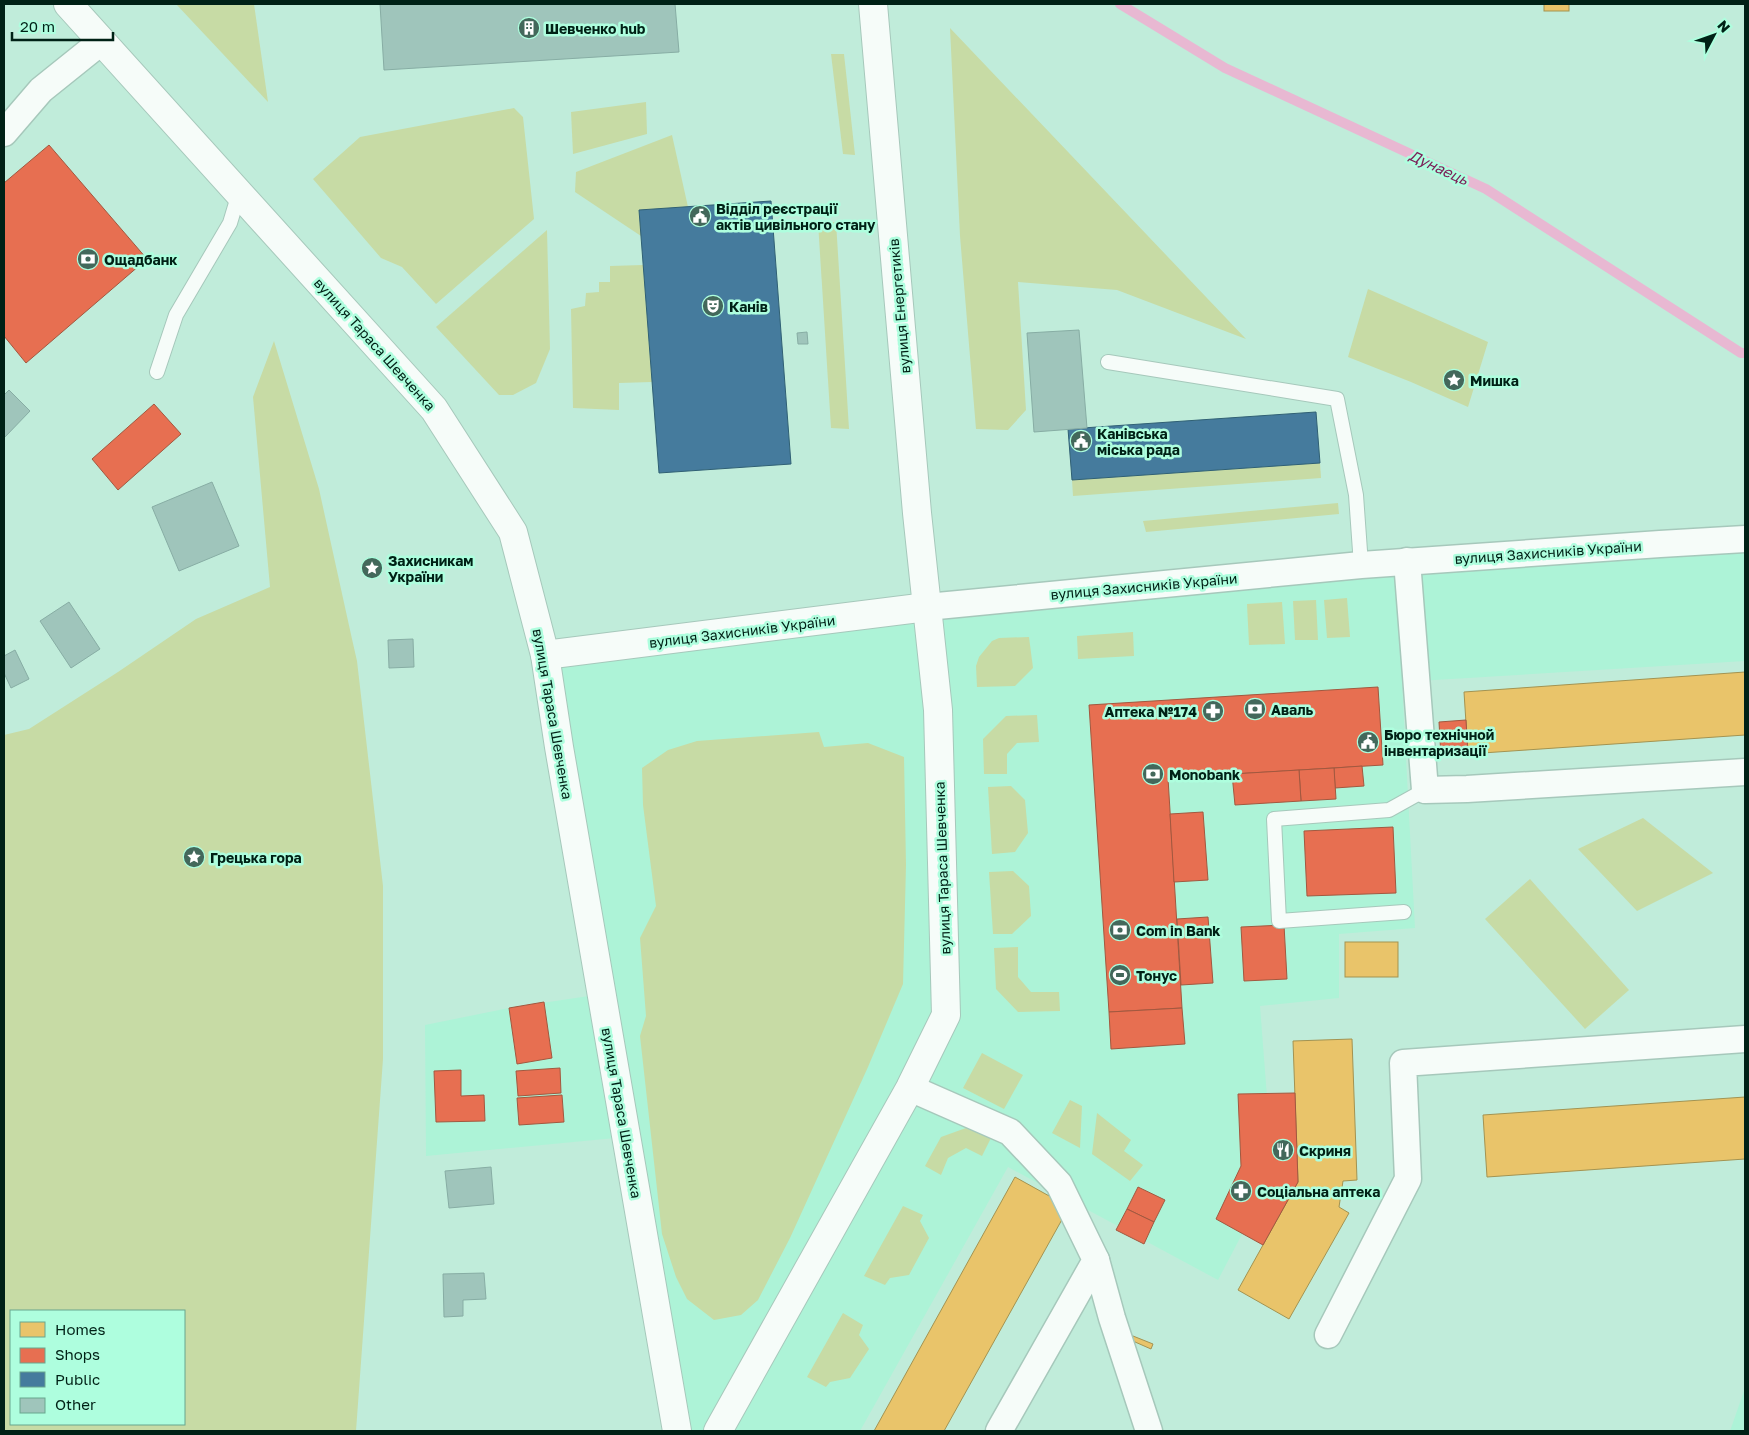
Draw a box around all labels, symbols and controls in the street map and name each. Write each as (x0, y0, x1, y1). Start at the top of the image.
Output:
scale bar (12, 10, 114, 42)
north arrow (1689, 10, 1739, 60)
building icon: Шевченко hub (517, 16, 541, 40)
text: 20 m (20, 17, 55, 35)
text: N (1714, 17, 1734, 36)
place label: Шевченко hub (545, 20, 646, 37)
water label: Дунаець (1406, 145, 1472, 190)
place label: Відділ реєстрації актів цивільного стану (716, 200, 876, 233)
public building icon: Відділ реєстрації актів цивільного стану (688, 204, 712, 228)
street label: вулиця Енергетиків (885, 238, 913, 374)
bank icon: Ощадбанк (76, 247, 100, 271)
place label: Ощадбанк (104, 251, 177, 268)
street label: вулиця Тараса Шевченка (311, 274, 439, 414)
theatre icon: Канів (701, 294, 725, 318)
place label: Канів (729, 298, 768, 315)
place icon: Мишка (1442, 368, 1466, 392)
place label: Мишка (1470, 372, 1519, 389)
place label: Канівська міська рада (1097, 425, 1180, 458)
public building icon: Канівська міська рада (1069, 429, 1093, 453)
street label: вулиця Захисників України (1454, 537, 1642, 567)
place label: Захисникам України (388, 552, 473, 585)
place icon: Захисникам України (360, 556, 384, 580)
street label: вулиця Захисників України (1050, 569, 1238, 603)
street label: вулиця Захисників України (648, 611, 836, 651)
street label: вулиця Тараса Шевченка (530, 627, 576, 801)
bank icon: Аваль (1243, 697, 1267, 721)
pharmacy icon: Аптека №174 (1201, 699, 1225, 723)
place label: Аваль (1271, 701, 1314, 718)
place label: Аптека №174 (1105, 703, 1197, 720)
place label: Бюро технічной інвентаризації (1384, 726, 1494, 759)
public building icon: Бюро технічной інвентаризації (1356, 730, 1380, 754)
bank icon: Monobank (1141, 762, 1165, 786)
place label: Monobank (1169, 766, 1240, 783)
street label: вулиця Тараса Шевченка (930, 781, 954, 955)
place icon: Грецька гора (182, 845, 206, 869)
place label: Грецька гора (210, 849, 302, 866)
bank icon: Com in Bank (1108, 918, 1132, 942)
place label: Com in Bank (1136, 922, 1220, 939)
sports icon: Тонус (1108, 963, 1132, 987)
place label: Тонус (1136, 967, 1177, 984)
street label: вулиця Тараса Шевченка (599, 1026, 645, 1200)
restaurant icon: Скриня (1271, 1138, 1295, 1162)
place label: Скриня (1299, 1142, 1351, 1159)
pharmacy icon: Соціальна аптека (1229, 1179, 1253, 1203)
place label: Соціальна аптека (1257, 1183, 1380, 1200)
legend (10, 1310, 185, 1425)
text: Homes (55, 1320, 105, 1338)
text: Shops (55, 1345, 100, 1363)
text: Public (55, 1370, 100, 1388)
text: Other (55, 1395, 96, 1413)

